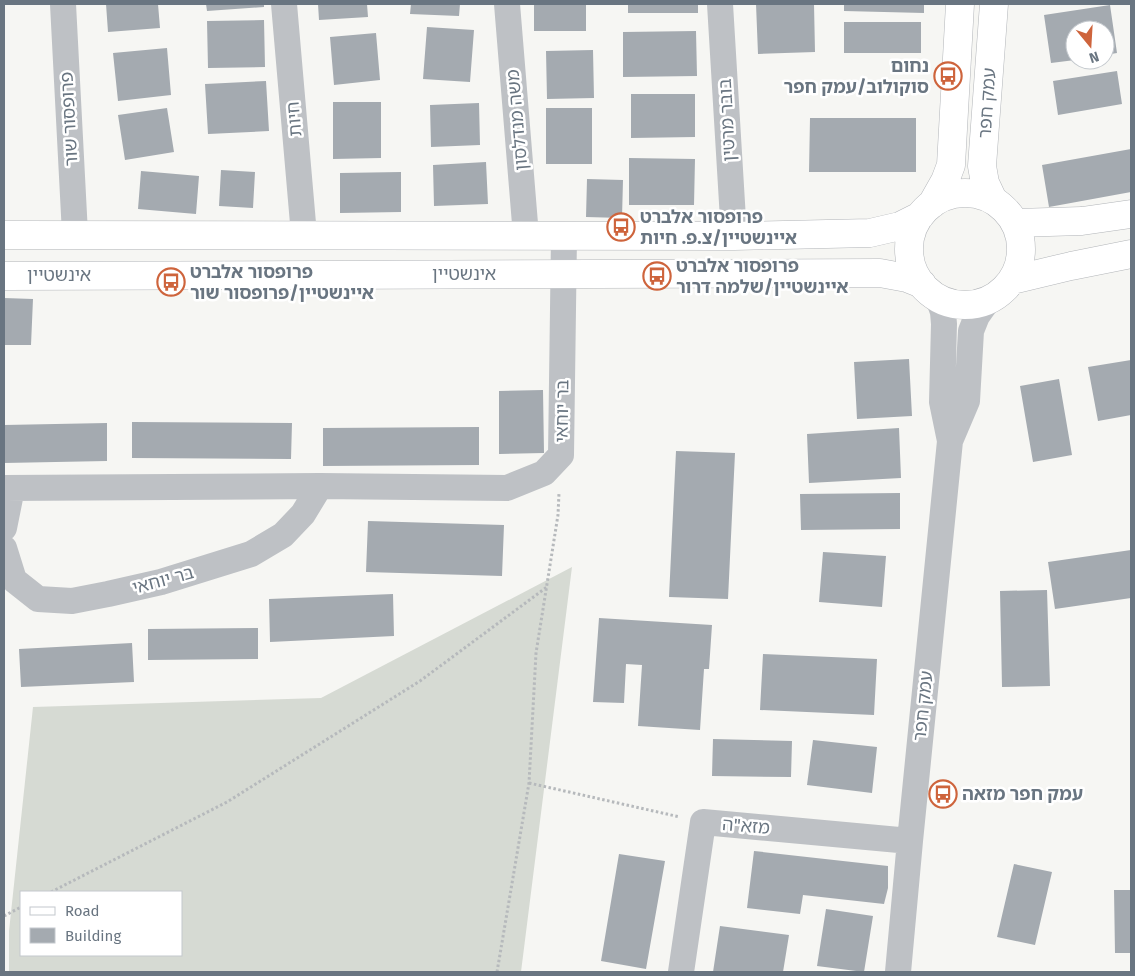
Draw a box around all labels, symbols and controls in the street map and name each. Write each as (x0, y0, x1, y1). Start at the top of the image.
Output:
north arrow (1065, 20, 1115, 70)
text: N (1087, 47, 1101, 66)
place label: נחום סוקולוב/עמק חפר (783, 55, 929, 98)
bus stop icon: נחום סוקולוב/עמק חפר (933, 61, 963, 91)
street label: עמק חפר (974, 67, 1000, 139)
street label: משה מנדלסון (502, 68, 532, 172)
street label: פרופסור שור (56, 71, 82, 167)
street label: בובר מרטין (714, 78, 740, 162)
street label: חיות (282, 101, 306, 137)
place label: פרופסור אלברט איינשטיין/צ.פ. חיות (640, 206, 797, 249)
bus stop icon: פרופסור אלברט איינשטיין/צ.פ. חיות (606, 212, 636, 242)
place label: פרופסור אלברט איינשטיין/שלמה דרור (676, 255, 848, 298)
place label: פרופסור אלברט איינשטיין/פרופסור שור (190, 261, 374, 304)
bus stop icon: פרופסור אלברט איינשטיין/שלמה דרור (642, 261, 672, 291)
street label: אינשטיין (432, 263, 496, 285)
street label: אינשטיין (27, 264, 91, 286)
bus stop icon: פרופסור אלברט איינשטיין/פרופסור שור (156, 267, 186, 297)
street label: בר יוחאי (550, 379, 574, 443)
street label: בר יוחאי (130, 561, 196, 599)
street label: עמק חפר (908, 670, 938, 742)
bus stop icon: עמק חפר מזאה (928, 779, 958, 809)
place label: עמק חפר מזאה (962, 783, 1083, 805)
street label: מזא"ה (721, 813, 771, 839)
legend (20, 891, 182, 956)
text: Road (65, 902, 100, 920)
text: Building (65, 927, 121, 945)

